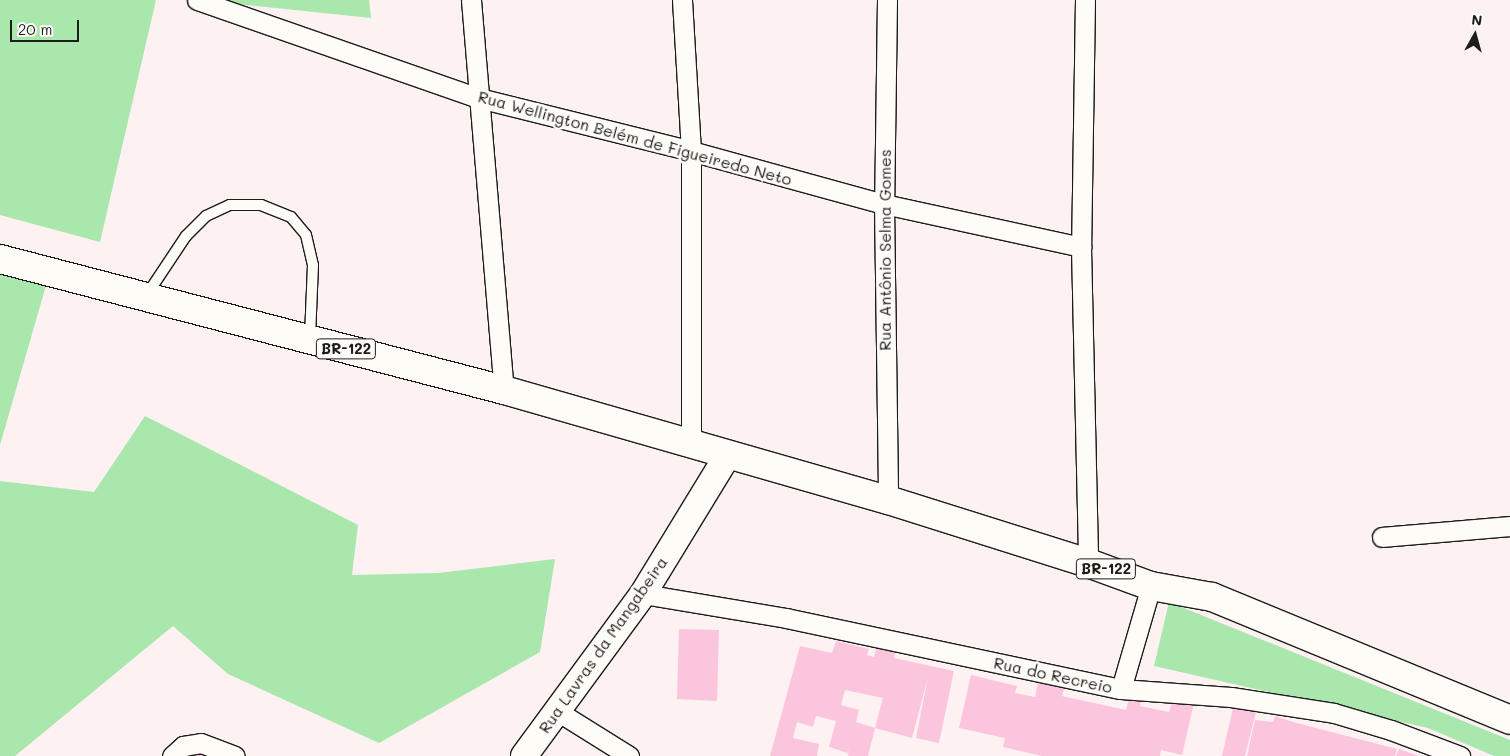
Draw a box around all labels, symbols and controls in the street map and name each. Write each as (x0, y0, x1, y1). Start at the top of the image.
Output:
scale bar (12, 10, 81, 42)
north arrow (1450, 10, 1500, 60)
text: N (1470, 10, 1483, 30)
text: 20 m (18, 19, 52, 39)
street label: Rua Wellington Belém de Figueiredo Neto (476, 87, 794, 189)
street label: Rua Antônio Selma Gomes (875, 149, 895, 351)
road number: BR-122 (315, 336, 377, 362)
street label: Rua Lavras da Mangabeira (535, 553, 671, 737)
road number: BR-122 (1075, 556, 1137, 582)
street label: Rua do Recreio (992, 653, 1114, 697)

